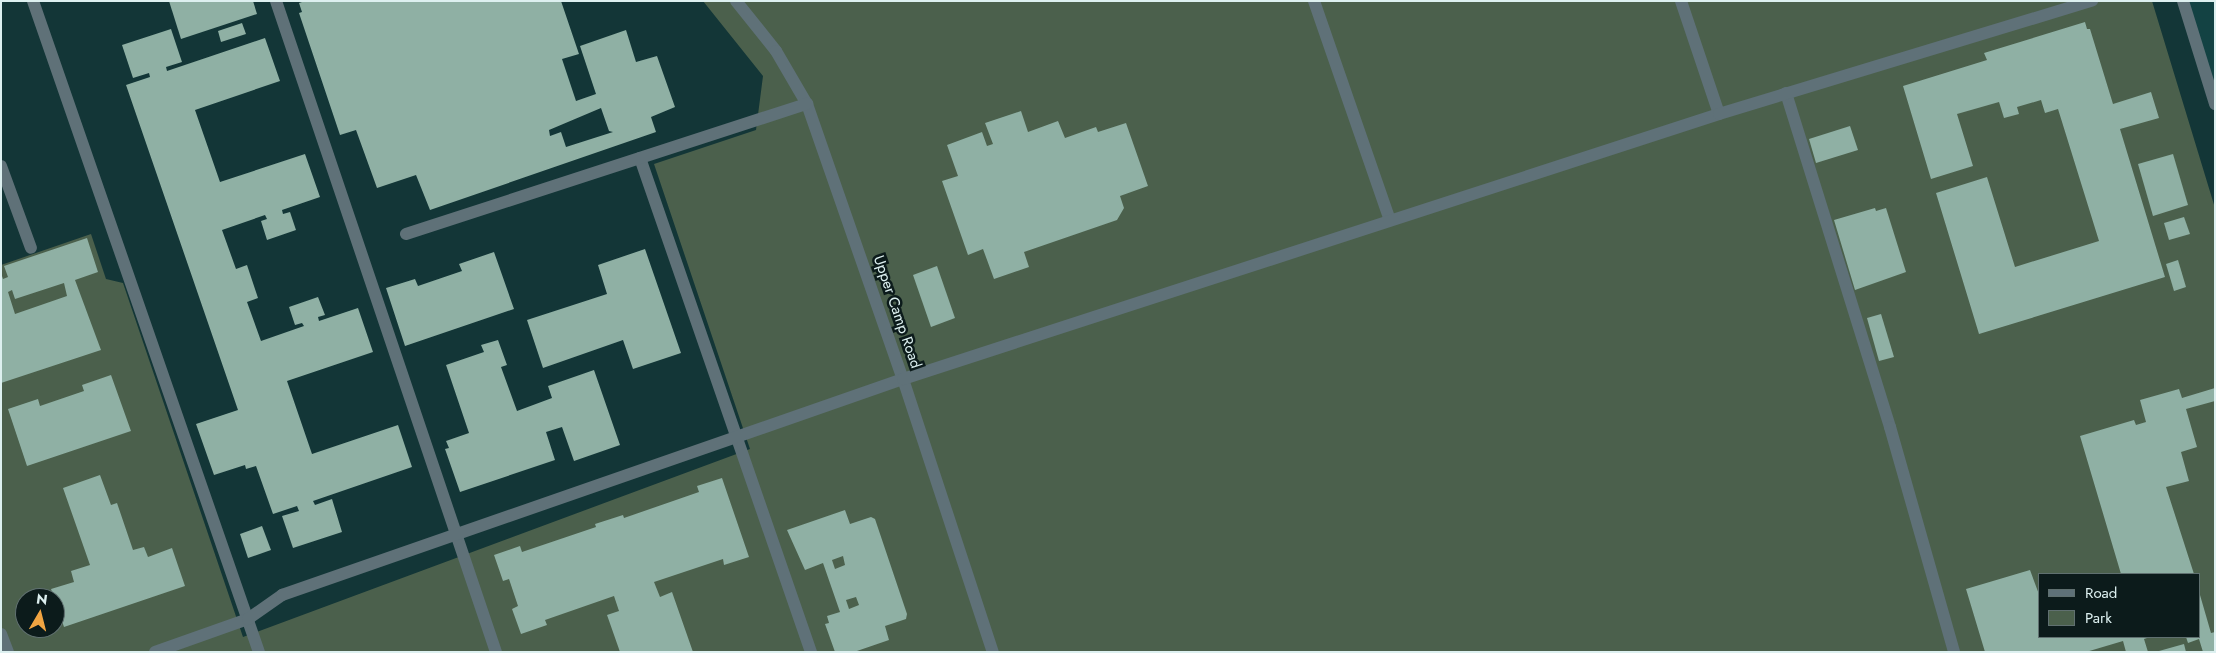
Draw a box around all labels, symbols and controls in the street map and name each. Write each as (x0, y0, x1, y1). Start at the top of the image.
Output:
street label: Upper Camp Road (869, 253, 925, 371)
legend (2038, 573, 2201, 638)
text: Road (2085, 582, 2117, 604)
north arrow (15, 588, 65, 638)
text: N (35, 588, 49, 610)
text: Park (2085, 607, 2112, 629)

